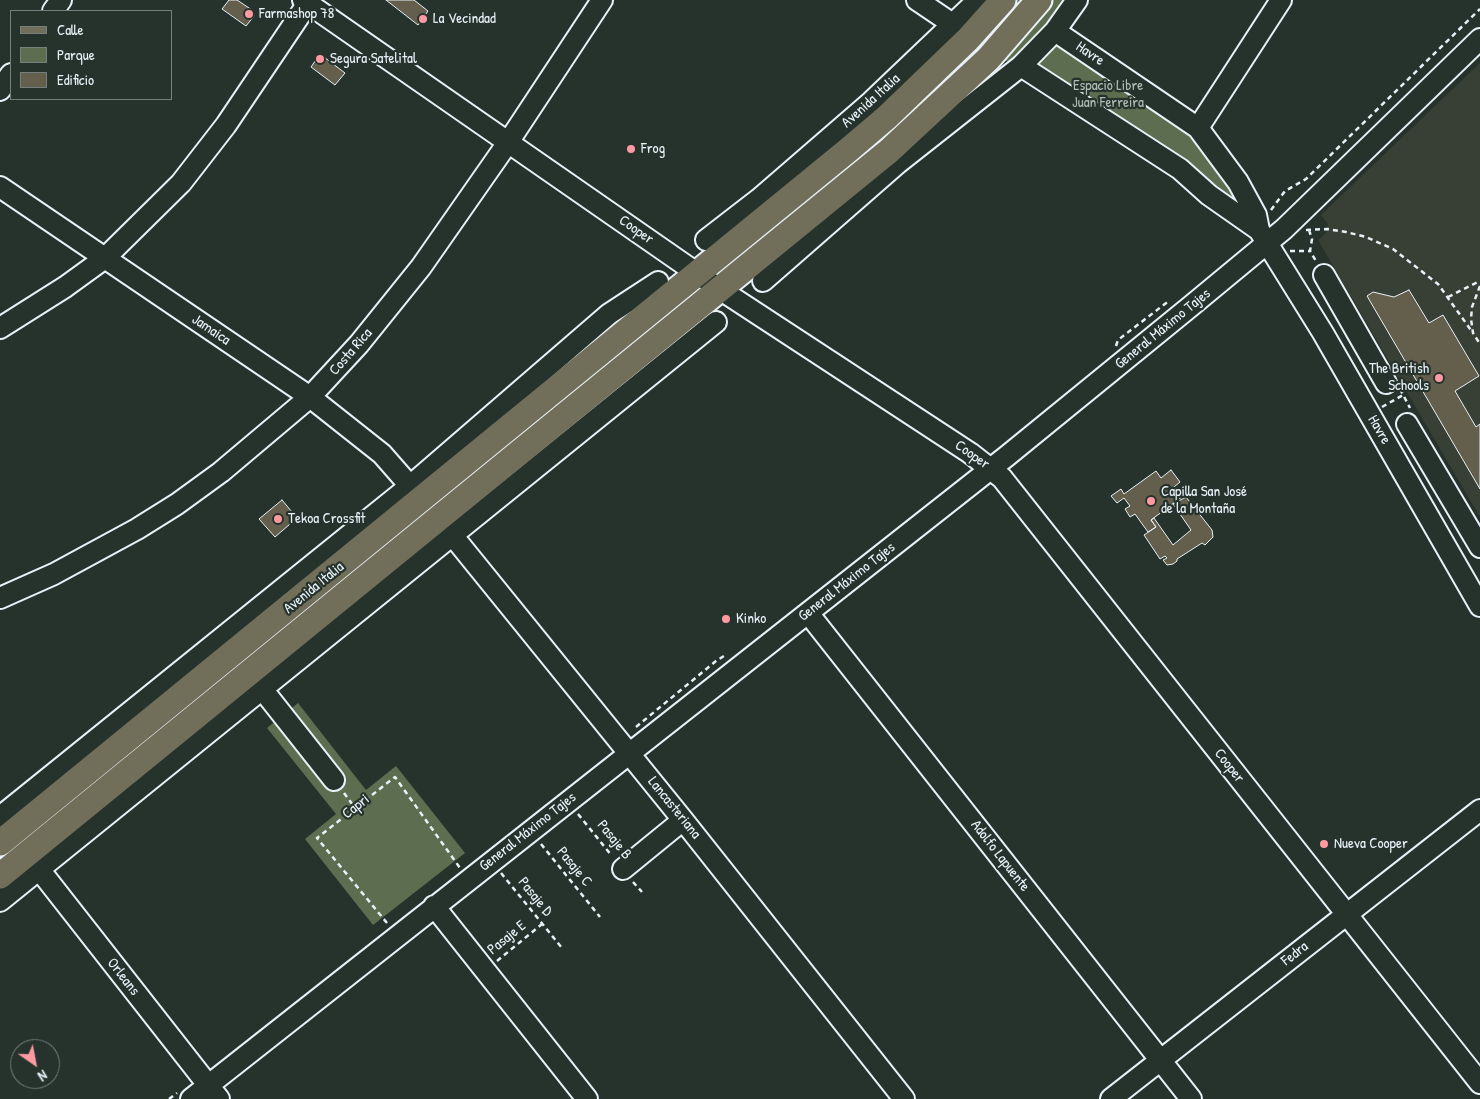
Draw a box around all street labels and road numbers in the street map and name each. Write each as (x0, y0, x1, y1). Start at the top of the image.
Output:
street label: Havre (1072, 38, 1108, 70)
street label: Avenida Italia (838, 70, 904, 132)
street label: Cooper (615, 212, 657, 248)
street label: General Máximo Tajes (1112, 285, 1214, 373)
street label: Jamaica (188, 311, 234, 349)
street label: Costa Rica (326, 325, 376, 379)
street label: Havre (1364, 412, 1394, 448)
street label: Cooper (951, 437, 993, 473)
street label: General Máximo Tajes (795, 539, 899, 625)
street label: Avenida Italia (280, 558, 348, 618)
street label: Cooper (1210, 745, 1248, 787)
street label: Lancasteriana (644, 773, 704, 843)
street label: General Máximo Tajes (476, 789, 580, 875)
street label: Capri (339, 791, 373, 823)
street label: Pasaje B (593, 817, 635, 863)
street label: Adolfo Lapuente (966, 817, 1034, 895)
street label: Pasaje C (553, 843, 595, 891)
street label: Pasaje D (514, 874, 556, 920)
street label: Pasaje E (484, 917, 530, 959)
street label: Fedra (1278, 938, 1312, 970)
street label: Orleans (103, 955, 143, 999)

